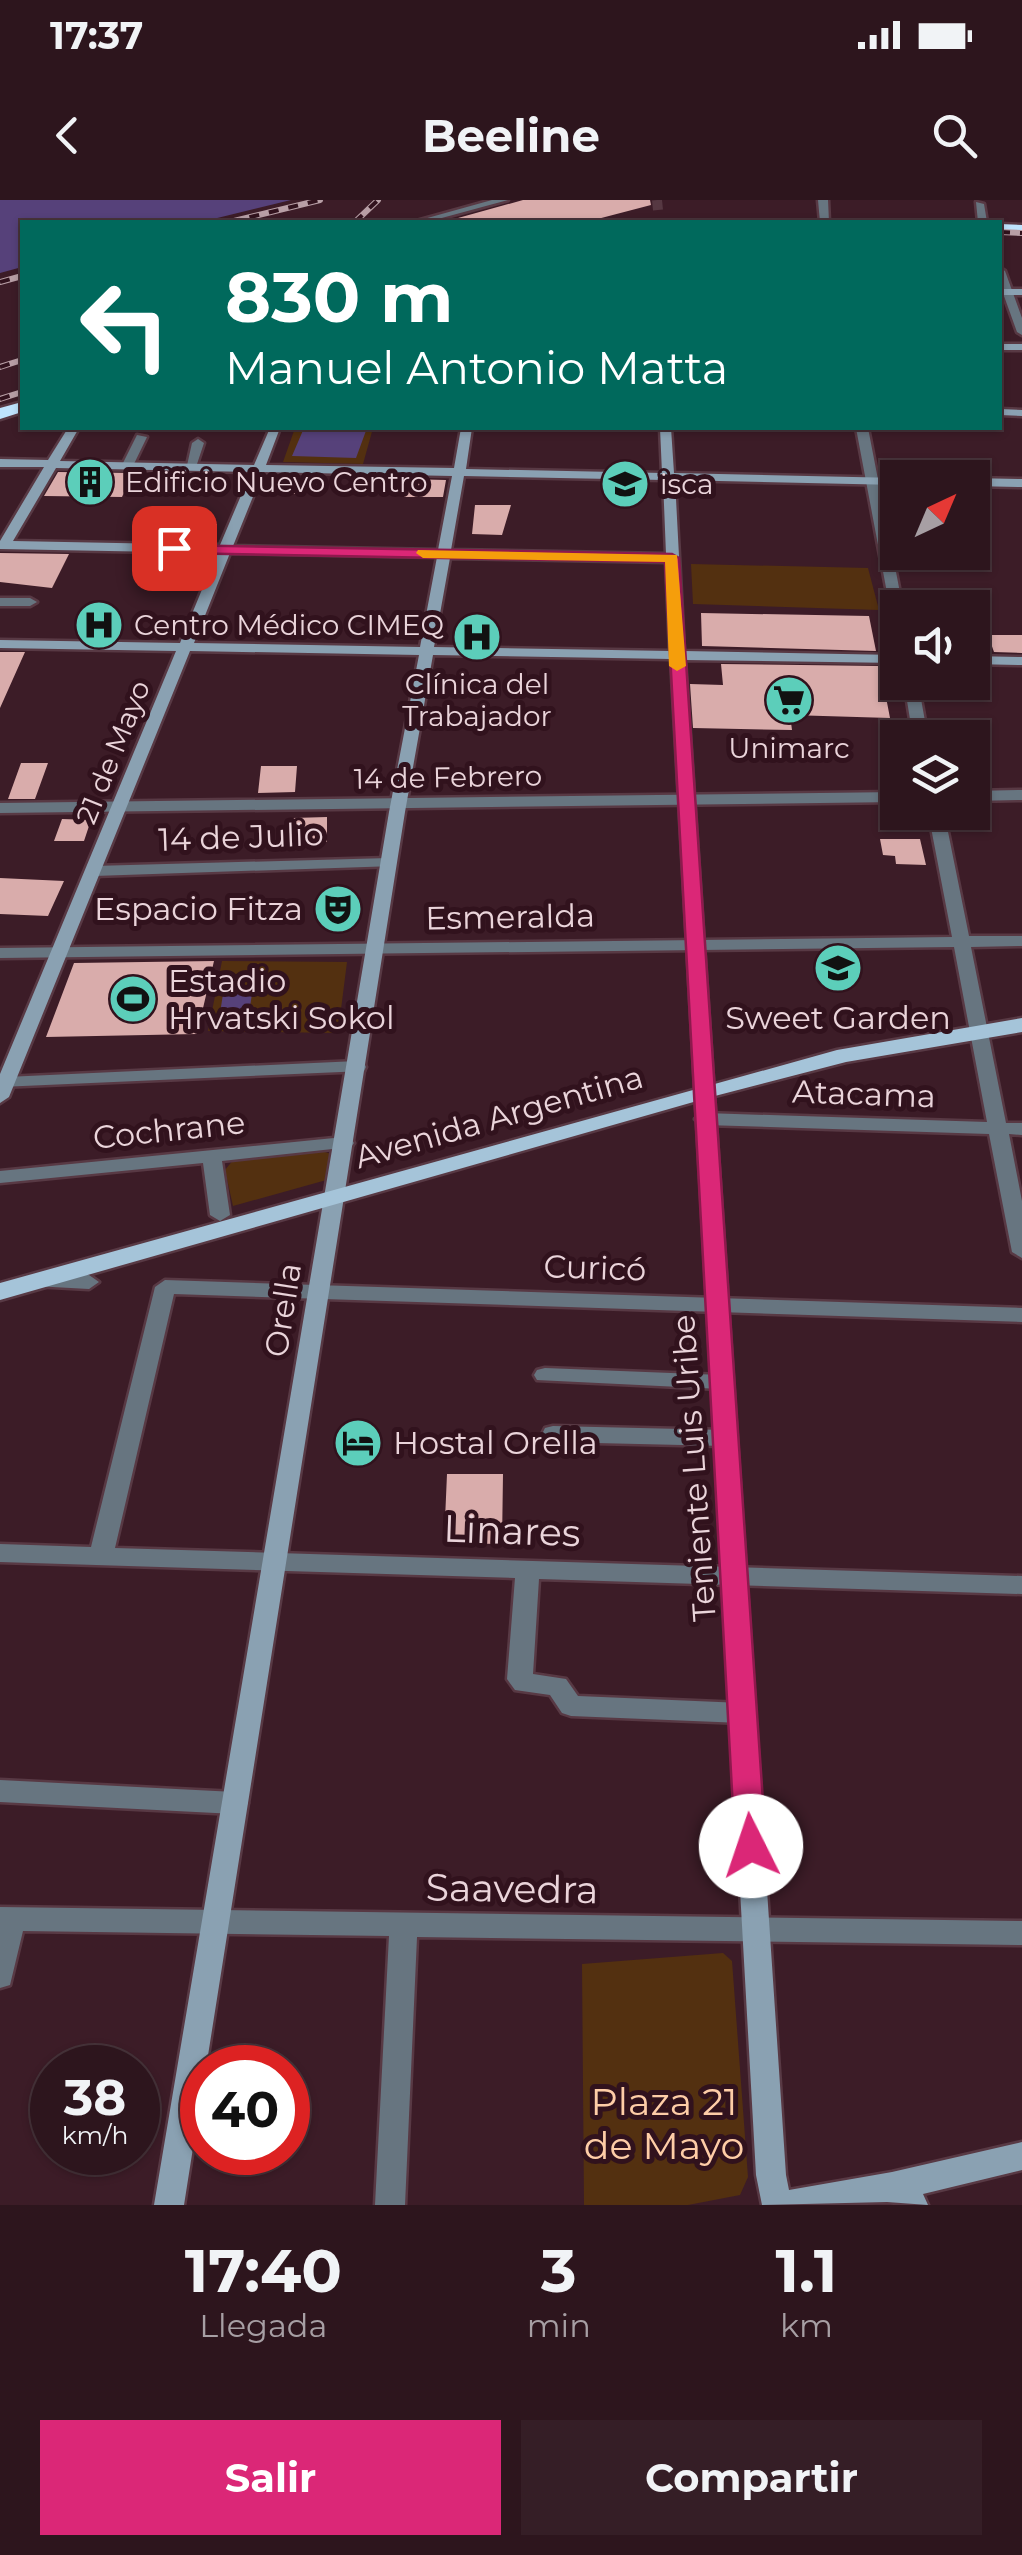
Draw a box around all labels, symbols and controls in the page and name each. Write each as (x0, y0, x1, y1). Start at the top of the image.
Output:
text: 17:37 (50, 12, 143, 59)
icon: back (40, 108, 95, 163)
text: Beeline (422, 108, 600, 163)
icon: search (927, 108, 982, 163)
text: 830 m (225, 254, 453, 340)
icon: left (60, 260, 190, 390)
text: Manuel Antonio Matta (225, 340, 728, 395)
building icon: Edificio Nuevo Centro (64, 456, 116, 508)
school or university icon: isca (599, 458, 651, 510)
north arrow (880, 460, 990, 570)
map controls (880, 460, 990, 830)
place label: Edificio Nuevo Centro (125, 465, 428, 499)
place label: isca (660, 467, 713, 501)
pin (132, 506, 217, 591)
icon: arrive (147, 521, 202, 576)
button: sound (880, 590, 990, 700)
hospital icon: Centro Médico CIMEQ (73, 599, 125, 651)
place label: Centro Médico CIMEQ (134, 608, 444, 642)
hospital icon: Clínica del Trabajador (451, 611, 503, 663)
place label: Clínica del Trabajador (402, 667, 552, 733)
supermarket icon: Unimarc (763, 674, 815, 726)
street label: 21 de Mayo (69, 675, 157, 829)
button: layers (880, 720, 990, 830)
place label: Unimarc (728, 731, 850, 765)
street label: 14 de Febrero (353, 758, 543, 796)
street label: 14 de Julio (158, 814, 324, 859)
theatre icon: Espacio Fitza (312, 883, 364, 935)
place label: Espacio Fitza (94, 889, 303, 928)
street label: Esmeralda (425, 896, 595, 937)
school or university icon: Sweet Garden (812, 942, 864, 994)
place label: Estadio Hrvatski Sokol (168, 961, 395, 1037)
sports icon: Estadio Hrvatski Sokol (107, 973, 159, 1025)
place label: Sweet Garden (725, 998, 951, 1037)
street label: Avenida Argentina (350, 1057, 647, 1176)
street label: Atacama (792, 1072, 937, 1115)
street label: Cochrane (91, 1102, 247, 1157)
street label: Curicó (543, 1246, 647, 1289)
street label: Orella (256, 1260, 309, 1360)
street label: Teniente Luis Uribe (663, 1313, 724, 1623)
hotel icon: Hostal Orella (332, 1417, 384, 1469)
place label: Hostal Orella (393, 1423, 598, 1462)
street label: Linares (443, 1505, 581, 1556)
position arrow (699, 1794, 803, 1898)
street label: Saavedra (425, 1863, 599, 1914)
speed limit sign: 40 (180, 2045, 310, 2175)
text: 38 (64, 2067, 126, 2128)
park label: Plaza 21 de Mayo (584, 2078, 744, 2169)
text: km/h (62, 2120, 128, 2150)
text: 17:40 (185, 2234, 342, 2307)
text: 3 (541, 2234, 577, 2307)
text: 1.1 (776, 2234, 837, 2307)
text: Llegada (199, 2306, 327, 2345)
text: min (527, 2306, 591, 2345)
text: km (780, 2306, 833, 2345)
button: Salir (40, 2420, 501, 2535)
button: Compartir (521, 2420, 982, 2535)

